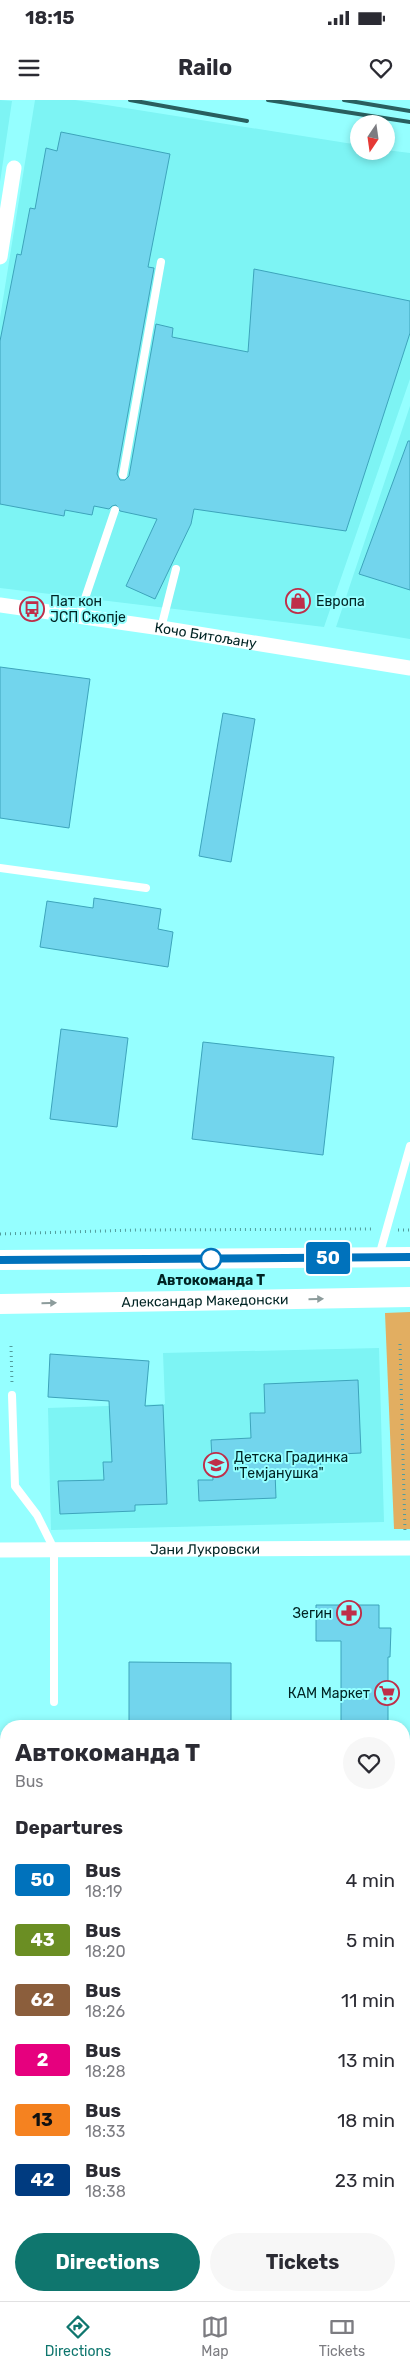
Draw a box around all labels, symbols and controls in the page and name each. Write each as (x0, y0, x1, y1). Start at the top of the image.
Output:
text: 18:15 (25, 6, 75, 29)
icon: menu (15, 54, 43, 82)
text: Railo (178, 54, 232, 81)
icon: heart (367, 54, 395, 82)
north arrow (350, 115, 395, 160)
map controls (350, 115, 395, 160)
shop icon: Европа (285, 588, 311, 614)
place label: Пат кон ЈСП Скопје (50, 593, 126, 626)
place label: Европа (316, 593, 365, 610)
bus stop icon: Пат кон ЈСП Скопје (19, 596, 45, 622)
street label: Кочо Битољану (154, 619, 258, 652)
line badge: 50 (306, 1242, 350, 1274)
text: 50 (316, 1247, 340, 1269)
marker: Автокоманда Т (200, 1248, 222, 1270)
place label: Автокоманда Т (157, 1272, 265, 1289)
street label: Александар Македонски (121, 1291, 289, 1310)
one-way arrow (308, 1295, 324, 1303)
one-way arrow (41, 1299, 57, 1307)
place label: Детска Градинка "Темјанушка" (234, 1449, 348, 1482)
school or university icon: Детска Градинка "Темјанушка" (203, 1452, 229, 1478)
street label: Јани Лукровски (150, 1540, 260, 1558)
pharmacy icon: Зегин (336, 1600, 362, 1626)
place label: Зегин (292, 1605, 332, 1622)
supermarket icon: КАМ Маркет (374, 1680, 400, 1706)
place label: КАМ Маркет (288, 1685, 370, 1702)
button: heart (343, 1737, 395, 1789)
text: Автокоманда Т (15, 1739, 200, 1767)
text: Bus (15, 1772, 43, 1791)
text: Departures (15, 1816, 123, 1839)
text: Bus (85, 1859, 121, 1882)
text: 50 (31, 1869, 54, 1891)
text: 4 min (346, 1869, 395, 1892)
text: 18:19 (85, 1882, 122, 1901)
text: Bus (85, 1919, 121, 1942)
text: 43 (30, 1929, 55, 1951)
text: 5 min (346, 1929, 395, 1952)
text: 18:20 (85, 1942, 126, 1961)
text: Bus (85, 1979, 121, 2002)
text: 62 (31, 1989, 54, 2011)
text: 11 min (341, 1989, 395, 2012)
text: 18:26 (85, 2002, 125, 2021)
text: Bus (85, 2039, 121, 2062)
text: 2 (37, 2049, 48, 2071)
text: 13 min (338, 2049, 395, 2072)
text: 18:28 (85, 2062, 126, 2081)
text: Bus (85, 2099, 121, 2122)
text: 13 (32, 2109, 53, 2131)
text: 18 min (337, 2109, 395, 2132)
text: 18:33 (85, 2122, 125, 2141)
text: Bus (85, 2159, 121, 2182)
text: 42 (31, 2169, 55, 2191)
text: 23 min (335, 2169, 395, 2192)
text: 18:38 (85, 2182, 126, 2201)
button: Directions (15, 2233, 200, 2291)
button: Tickets (210, 2233, 395, 2291)
tab: Directions (45, 2313, 111, 2360)
tab: Map (201, 2313, 229, 2360)
tab: Tickets (319, 2313, 365, 2360)

